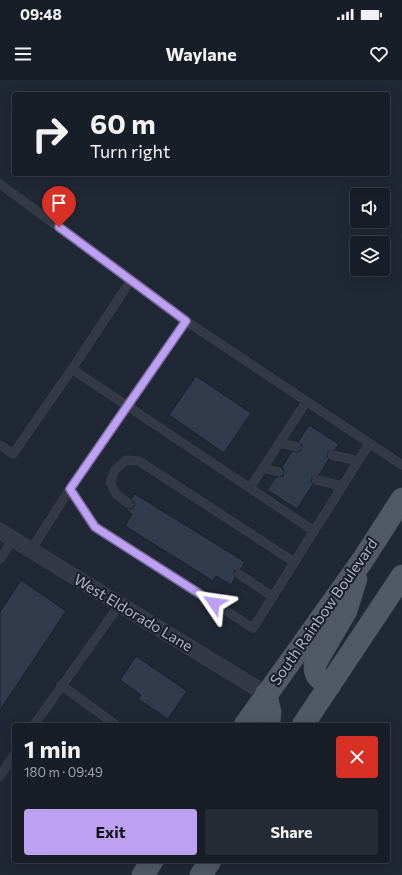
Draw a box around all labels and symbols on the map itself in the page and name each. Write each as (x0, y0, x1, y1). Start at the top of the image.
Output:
pin (42, 186, 76, 227)
street label: South Rainbow Boulevard (266, 535, 381, 688)
street label: West Eldorado Lane (71, 570, 196, 655)
position arrow (193, 582, 235, 624)

